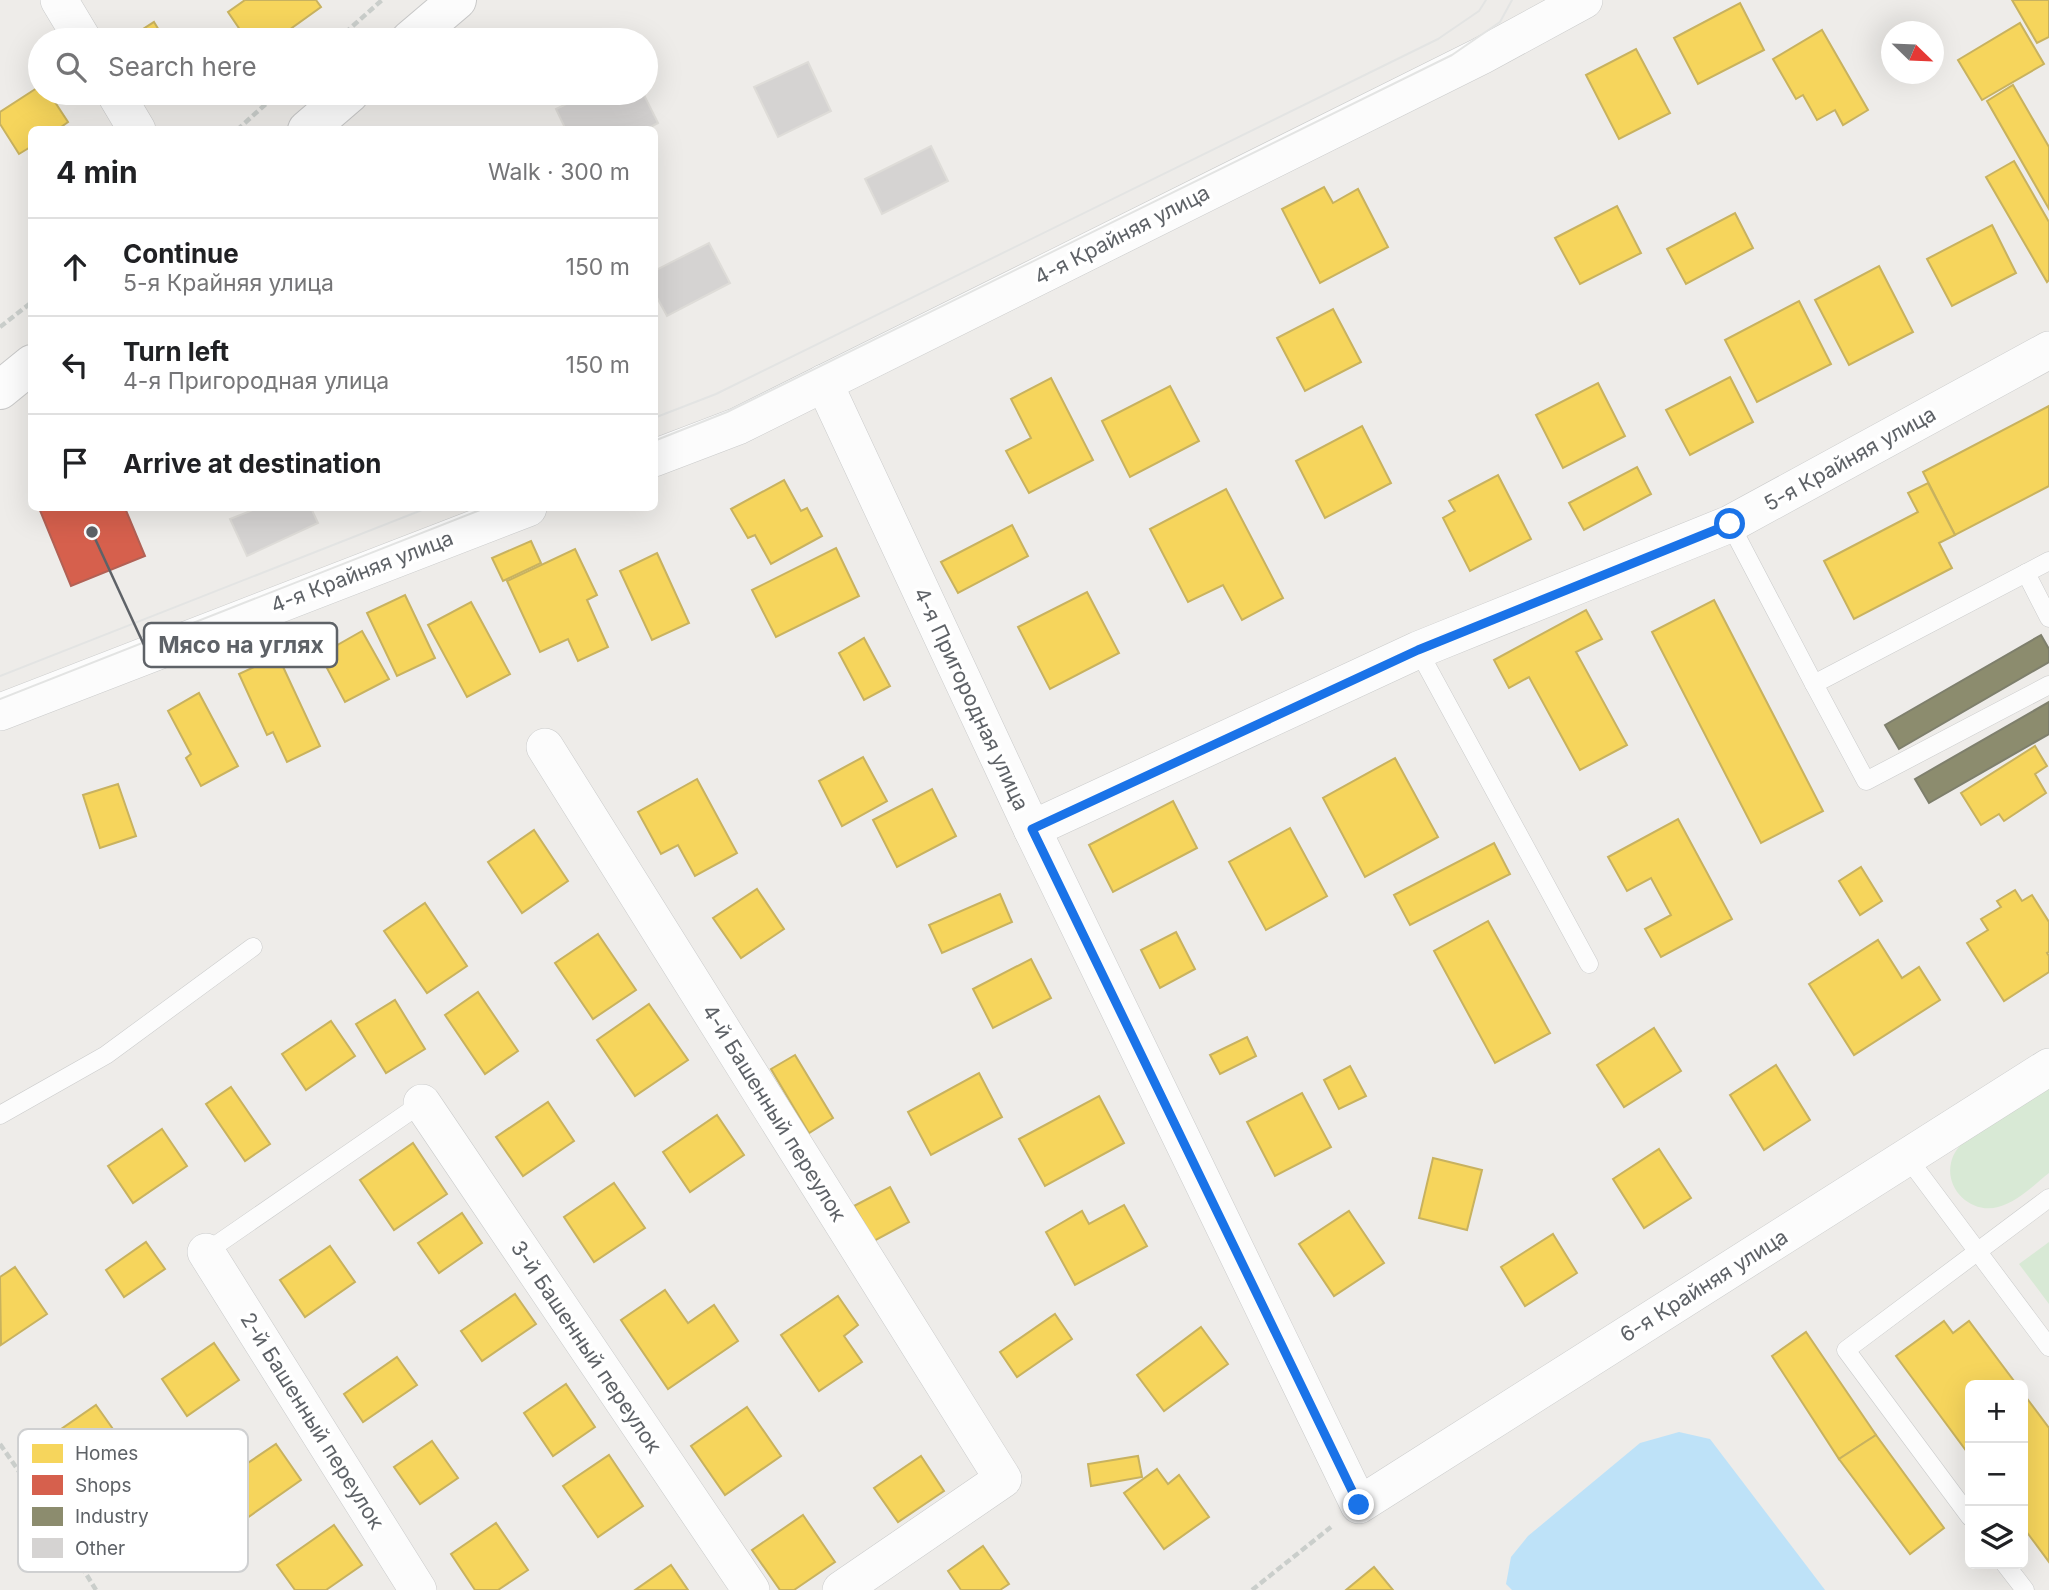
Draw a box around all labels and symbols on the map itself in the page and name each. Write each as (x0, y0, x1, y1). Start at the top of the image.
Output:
north arrow (1881, 21, 1944, 84)
street label: 4-я Крайняя улица (1030, 180, 1214, 290)
street label: 5-я Крайняя улица (1759, 401, 1940, 516)
route start (1714, 508, 1745, 539)
street label: 4-я Крайняя улица (267, 525, 457, 618)
street label: 4-я Пригородная улица (909, 583, 1034, 814)
callout: Мясо на углях (144, 623, 337, 667)
text: Мясо на углях (158, 631, 324, 659)
street label: 4-й Башенный переулок (697, 1000, 852, 1226)
street label: 6-я Крайняя улица (1615, 1224, 1792, 1347)
street label: 3-й Башенный переулок (506, 1236, 667, 1458)
street label: 2-й Башенный переулок (235, 1308, 390, 1534)
legend (18, 1429, 248, 1572)
text: Homes (75, 1442, 138, 1465)
text: Shops (75, 1474, 131, 1497)
route end (1343, 1489, 1374, 1520)
text: Industry (75, 1505, 149, 1528)
text: Other (75, 1537, 125, 1560)

